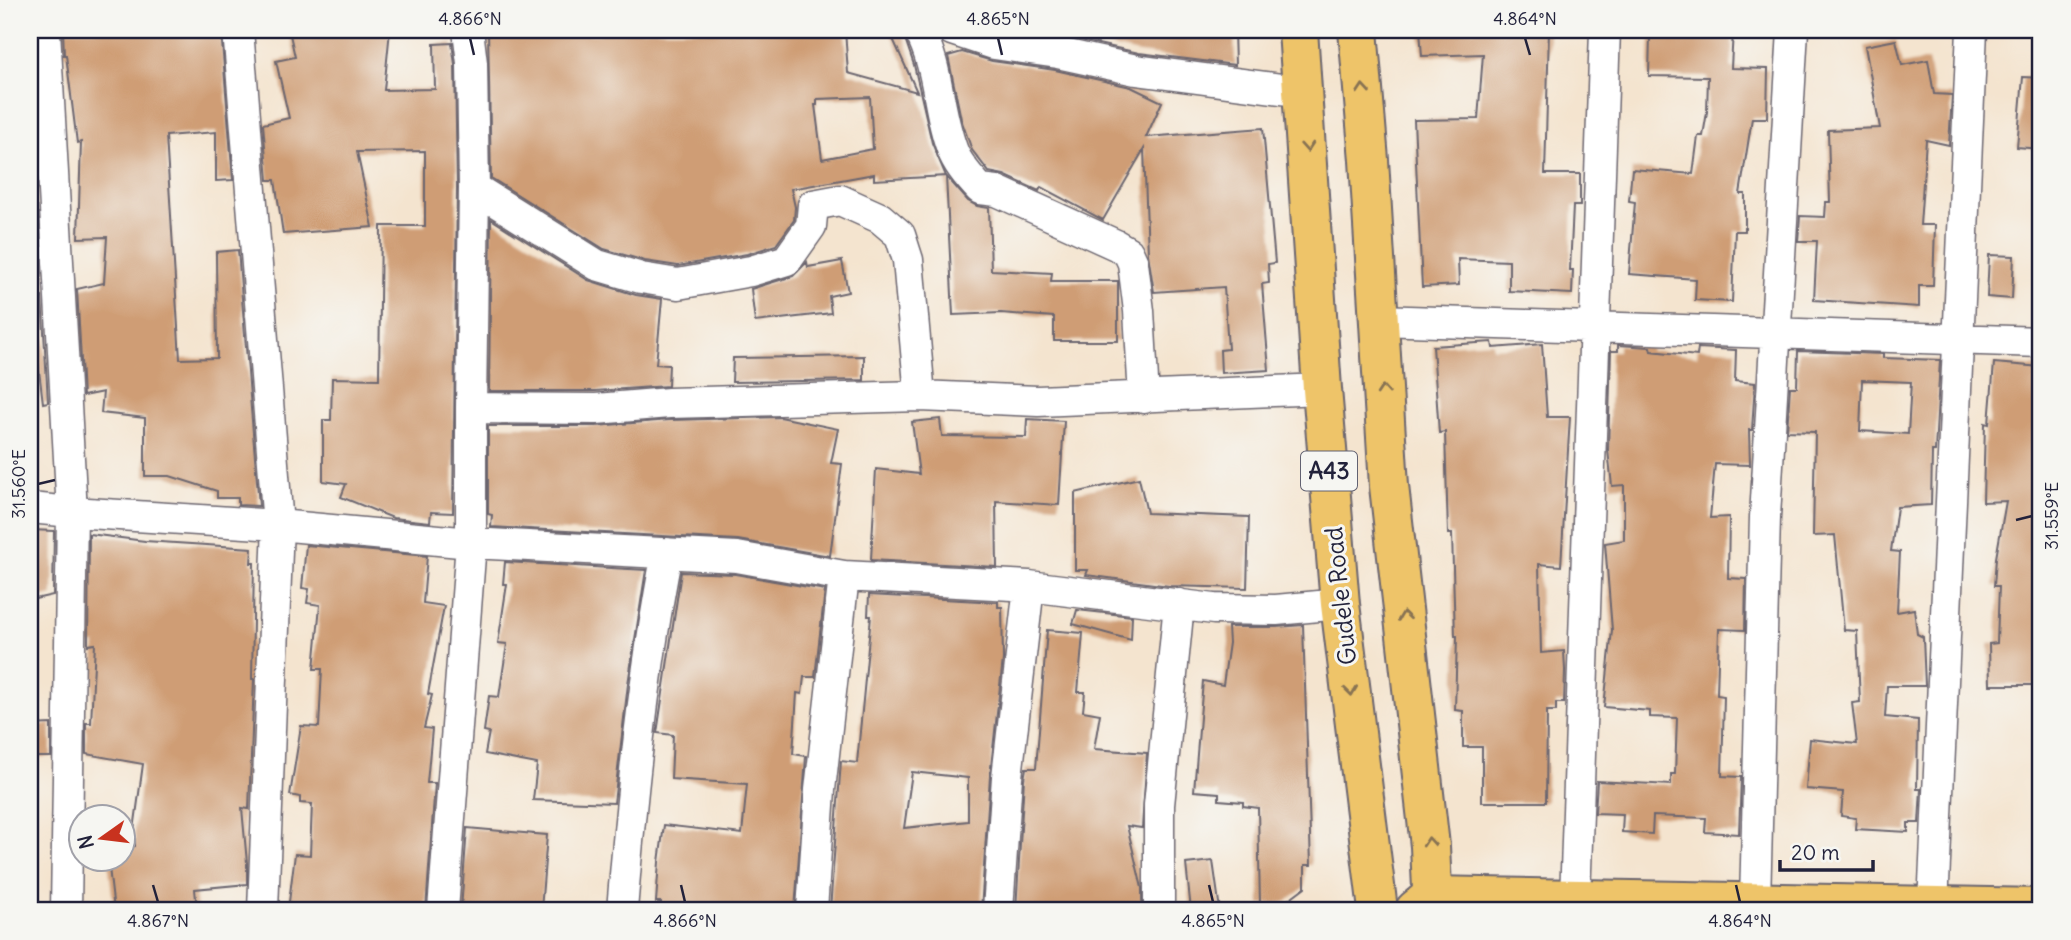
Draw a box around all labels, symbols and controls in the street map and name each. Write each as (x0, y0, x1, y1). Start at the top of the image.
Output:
text: 4.866°N (438, 7, 502, 30)
text: 4.865°N (966, 7, 1030, 30)
text: 4.864°N (1493, 7, 1557, 30)
one-way arrow (1356, 84, 1371, 95)
one-way arrow (1299, 141, 1314, 152)
one-way arrow (1376, 384, 1391, 395)
text: 31.560°E (7, 449, 30, 519)
road number: A43 (1301, 452, 1357, 491)
text: 31.559°E (2040, 482, 2063, 550)
street label: Gudele Road (1318, 526, 1362, 667)
one-way arrow (1396, 610, 1411, 622)
one-way arrow (1344, 685, 1359, 697)
north arrow (66, 804, 136, 874)
scale bar (1780, 828, 1873, 872)
text: N (72, 833, 99, 851)
one-way arrow (1422, 836, 1437, 848)
text: 20 m (1791, 839, 1840, 866)
text: 4.867°N (127, 909, 189, 932)
text: 4.866°N (653, 909, 717, 932)
text: 4.865°N (1181, 909, 1245, 932)
text: 4.864°N (1708, 909, 1772, 932)

